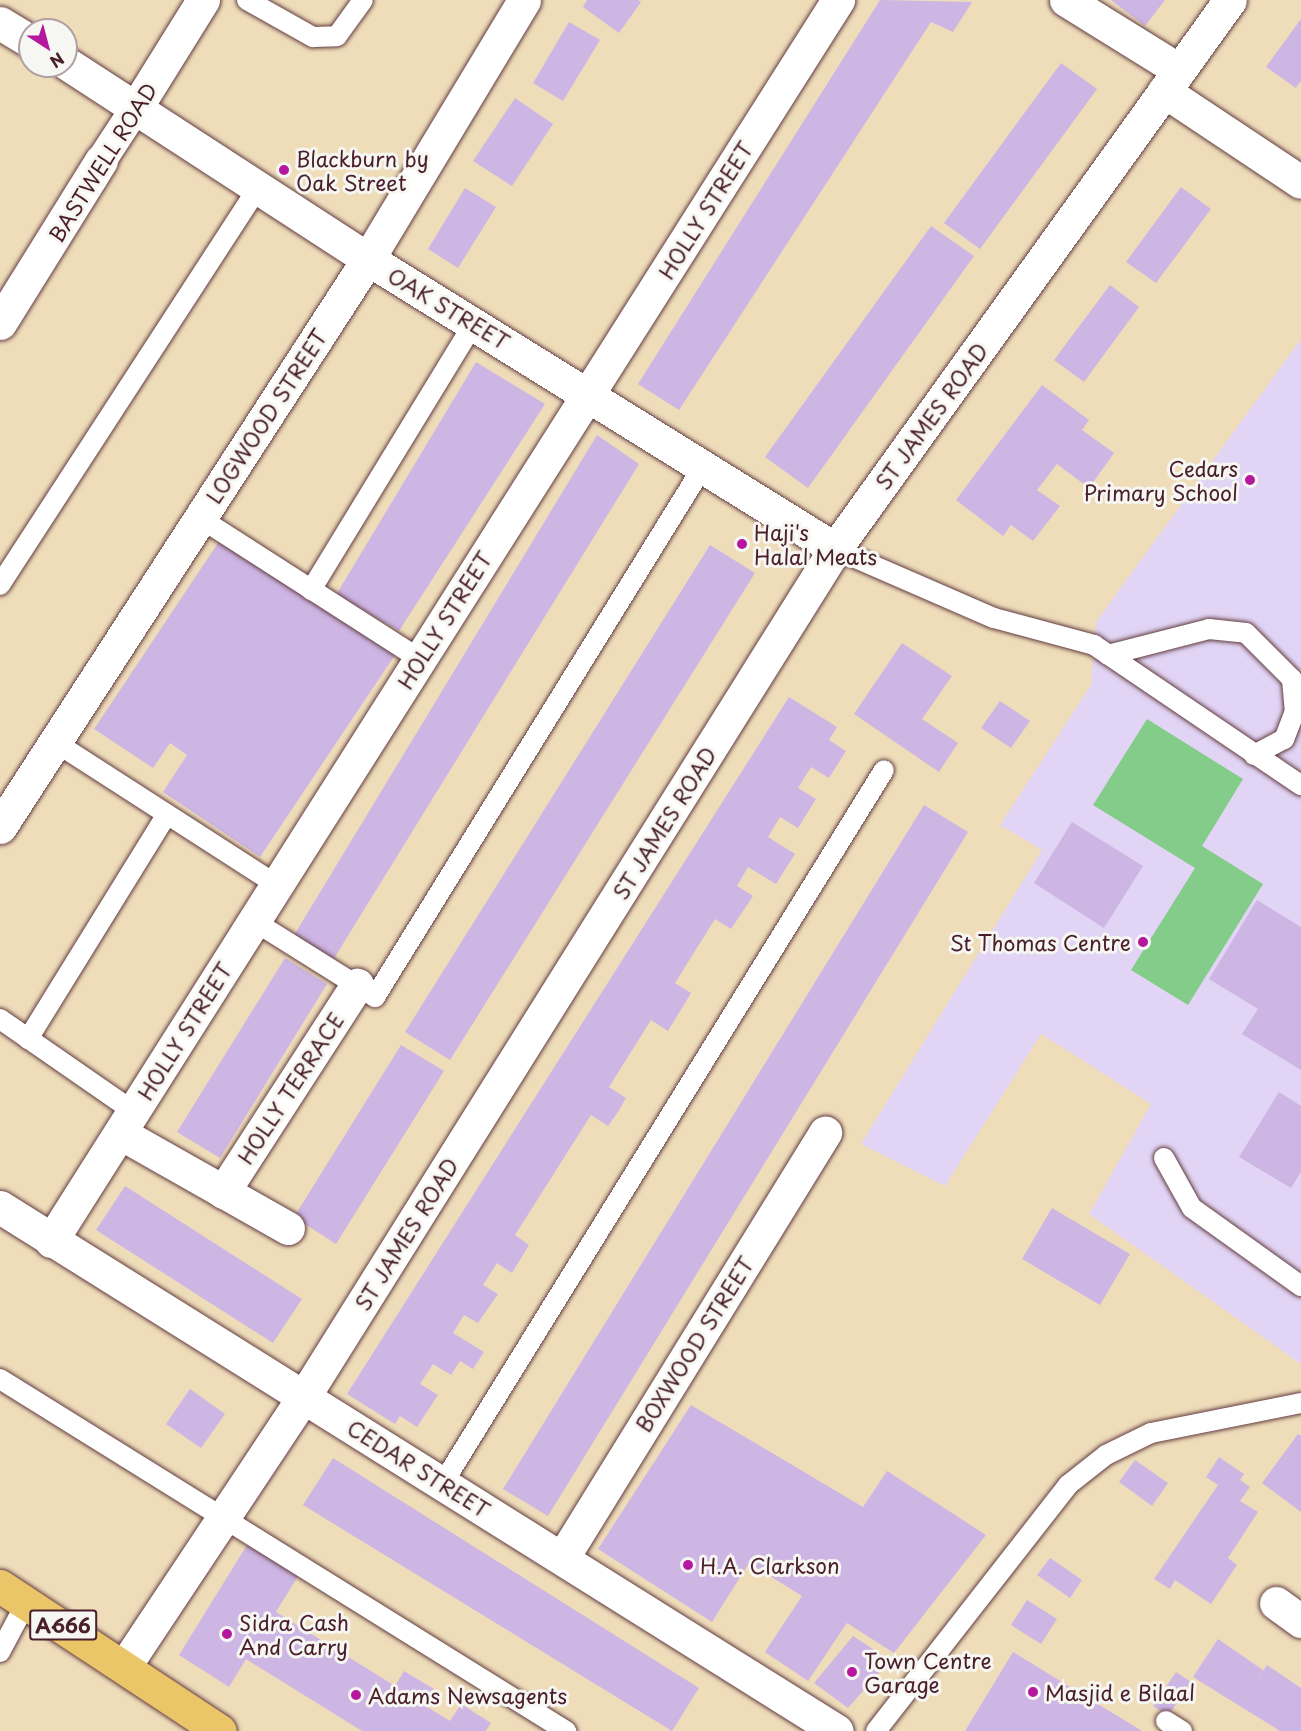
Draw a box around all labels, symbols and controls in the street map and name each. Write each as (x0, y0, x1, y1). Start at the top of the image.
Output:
north arrow (18, 18, 78, 78)
text: N (45, 48, 70, 74)
street label: BASTWELL ROAD (42, 76, 162, 248)
street label: HOLLY STREET (652, 136, 758, 284)
place label: Blackburn by Oak Street (296, 145, 429, 195)
marker: Blackburn by Oak Street (277, 163, 291, 177)
street label: OAK STREET (384, 262, 514, 354)
street label: LOGWOOD STREET (199, 323, 333, 509)
street label: ST JAMES ROAD (868, 336, 994, 496)
place label: Cedars Primary School (1083, 455, 1238, 505)
marker: Cedars Primary School (1243, 473, 1257, 487)
place label: Haji's Halal Meats (754, 519, 878, 569)
marker: Haji's Halal Meats (735, 537, 749, 551)
street label: HOLLY STREET (391, 546, 497, 694)
street label: ST JAMES ROAD (606, 741, 722, 905)
place label: St Thomas Centre (948, 929, 1131, 955)
marker: St Thomas Centre (1136, 935, 1150, 949)
street label: HOLLY STREET (131, 957, 237, 1105)
street label: HOLLY TERRACE (231, 1007, 349, 1169)
street label: ST JAMES ROAD (348, 1152, 464, 1316)
street label: BOXWOOD STREET (629, 1251, 759, 1437)
street label: CEDAR STREET (342, 1413, 496, 1523)
place label: H.A. Clarkson (700, 1552, 841, 1578)
marker: H.A. Clarkson (681, 1558, 695, 1572)
road number: A666 (28, 1608, 98, 1642)
place label: Sidra Cash And Carry (239, 1609, 349, 1659)
marker: Sidra Cash And Carry (220, 1627, 234, 1641)
place label: Town Centre Garage (864, 1647, 990, 1697)
marker: Town Centre Garage (845, 1665, 859, 1679)
place label: Masjid e Bilaal (1045, 1679, 1194, 1705)
place label: Adams Newsagents (368, 1682, 567, 1708)
marker: Masjid e Bilaal (1026, 1685, 1040, 1699)
marker: Adams Newsagents (349, 1688, 363, 1702)

